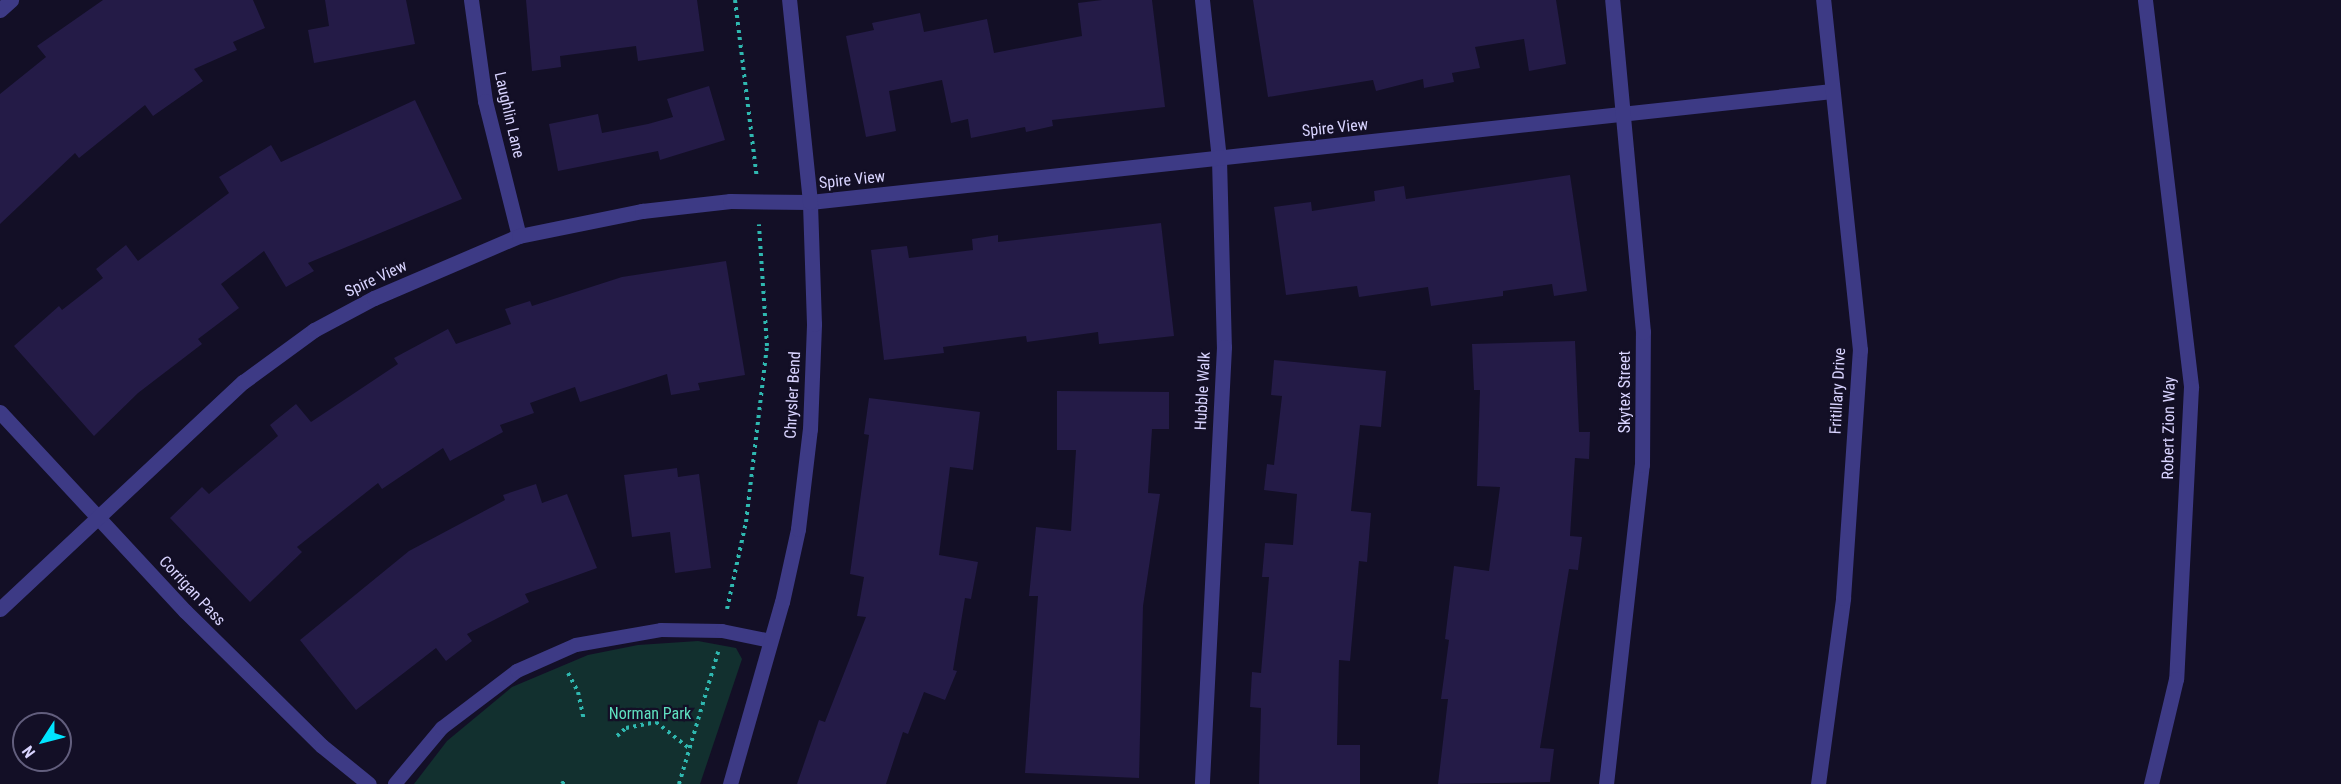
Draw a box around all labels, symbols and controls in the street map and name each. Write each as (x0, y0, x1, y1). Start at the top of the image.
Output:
street label: Laughlin Lane (490, 70, 528, 160)
street label: Spire View (1301, 115, 1369, 141)
street label: Spire View (818, 167, 886, 193)
street label: Spire View (342, 256, 410, 302)
street label: Fritillary Drive (1826, 347, 1850, 435)
street label: Chrysler Bend (781, 351, 805, 439)
street label: Hubble Walk (1191, 351, 1215, 431)
street label: Skytex Street (1615, 351, 1635, 433)
street label: Robert Zion Way (2159, 376, 2179, 480)
street label: Corrigan Pass (155, 552, 229, 630)
park label: Norman Park (609, 704, 691, 724)
north arrow (12, 712, 72, 772)
text: N (18, 742, 39, 761)

